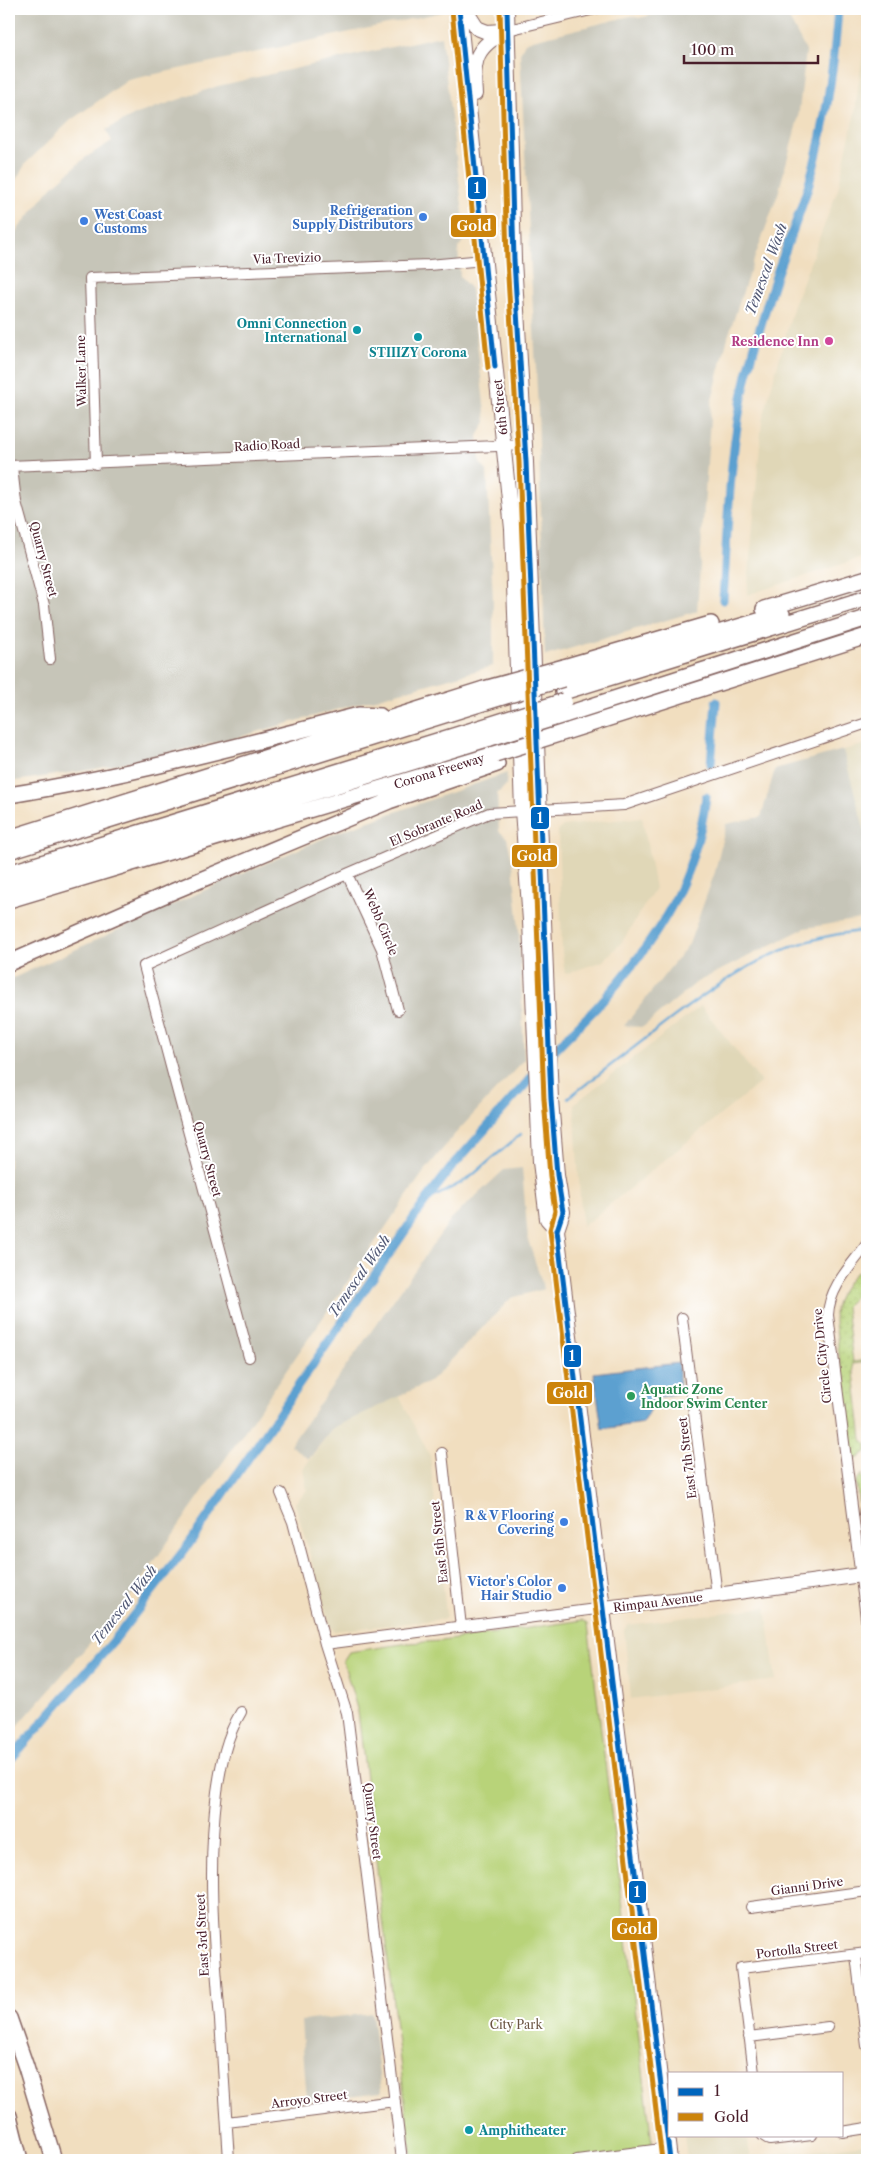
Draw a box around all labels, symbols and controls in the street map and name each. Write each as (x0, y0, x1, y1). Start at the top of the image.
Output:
scale bar (684, 32, 817, 64)
text: 100 m (691, 40, 734, 59)
line badge: 1 (467, 176, 487, 200)
text: 1 (474, 179, 481, 197)
place label: Refrigeration Supply Distributors (292, 203, 414, 232)
place label: West Coast Customs (93, 207, 163, 236)
marker: Refrigeration Supply Distributors (417, 211, 429, 223)
line badge: Gold (450, 214, 497, 238)
marker: West Coast Customs (78, 215, 90, 227)
text: Gold (456, 217, 492, 235)
water label: Temescal Wash (741, 220, 791, 317)
street label: Via Trevizio (252, 249, 321, 267)
place label: Omni Connection International (237, 316, 348, 345)
marker: Omni Connection International (351, 324, 363, 336)
marker: STIIIZY Corona (412, 331, 424, 343)
place label: Residence Inn (731, 334, 820, 349)
street label: Walker Lane (73, 335, 89, 408)
marker: Residence Inn (823, 335, 835, 347)
place label: STIIIZY Corona (369, 345, 468, 360)
street label: 6th Street (490, 378, 510, 436)
street label: Radio Road (234, 436, 301, 454)
street label: Quarry Street (27, 520, 61, 599)
street label: Corona Freeway (392, 750, 486, 792)
street label: El Sobrante Road (387, 796, 485, 849)
line badge: 1 (530, 806, 550, 830)
text: 1 (537, 809, 544, 827)
line badge: Gold (511, 844, 558, 868)
text: Gold (516, 847, 552, 865)
street label: Webb Circle (360, 886, 402, 958)
street label: Quarry Street (191, 1120, 225, 1199)
water label: Temescal Wash (324, 1231, 394, 1321)
street label: Circle City Drive (810, 1307, 834, 1404)
line badge: 1 (563, 1344, 582, 1368)
text: 1 (569, 1347, 576, 1365)
line badge: Gold (546, 1381, 593, 1405)
place label: Aquatic Zone Indoor Swim Center (640, 1382, 767, 1411)
text: Gold (552, 1384, 588, 1402)
marker: Aquatic Zone Indoor Swim Center (625, 1390, 637, 1402)
street label: East 7th Street (674, 1416, 699, 1500)
street label: East 5th Street (427, 1499, 451, 1584)
place label: R & V Flooring Covering (465, 1508, 555, 1537)
marker: R & V Flooring Covering (558, 1516, 570, 1528)
water label: Temescal Wash (87, 1561, 161, 1649)
place label: Victor's Color Hair Studio (467, 1574, 552, 1603)
marker: Victor's Color Hair Studio (556, 1582, 568, 1594)
street label: Rimpau Avenue (612, 1589, 704, 1615)
street label: Quarry Street (361, 1782, 385, 1861)
street label: Gianni Drive (770, 1873, 844, 1898)
line badge: 1 (628, 1880, 647, 1904)
text: 1 (634, 1883, 641, 1901)
street label: East 3rd Street (192, 1892, 212, 1977)
line badge: Gold (611, 1917, 658, 1941)
text: Gold (616, 1920, 652, 1938)
street label: Portolla Street (755, 1936, 839, 1961)
park label: City Park (490, 2017, 543, 2032)
legend (668, 2072, 844, 2136)
text: 1 (714, 2081, 721, 2100)
street label: Arroyo Street (269, 2087, 349, 2111)
text: Gold (714, 2107, 749, 2126)
place label: Amphitheater (478, 2123, 566, 2138)
marker: Amphitheater (463, 2124, 475, 2136)

